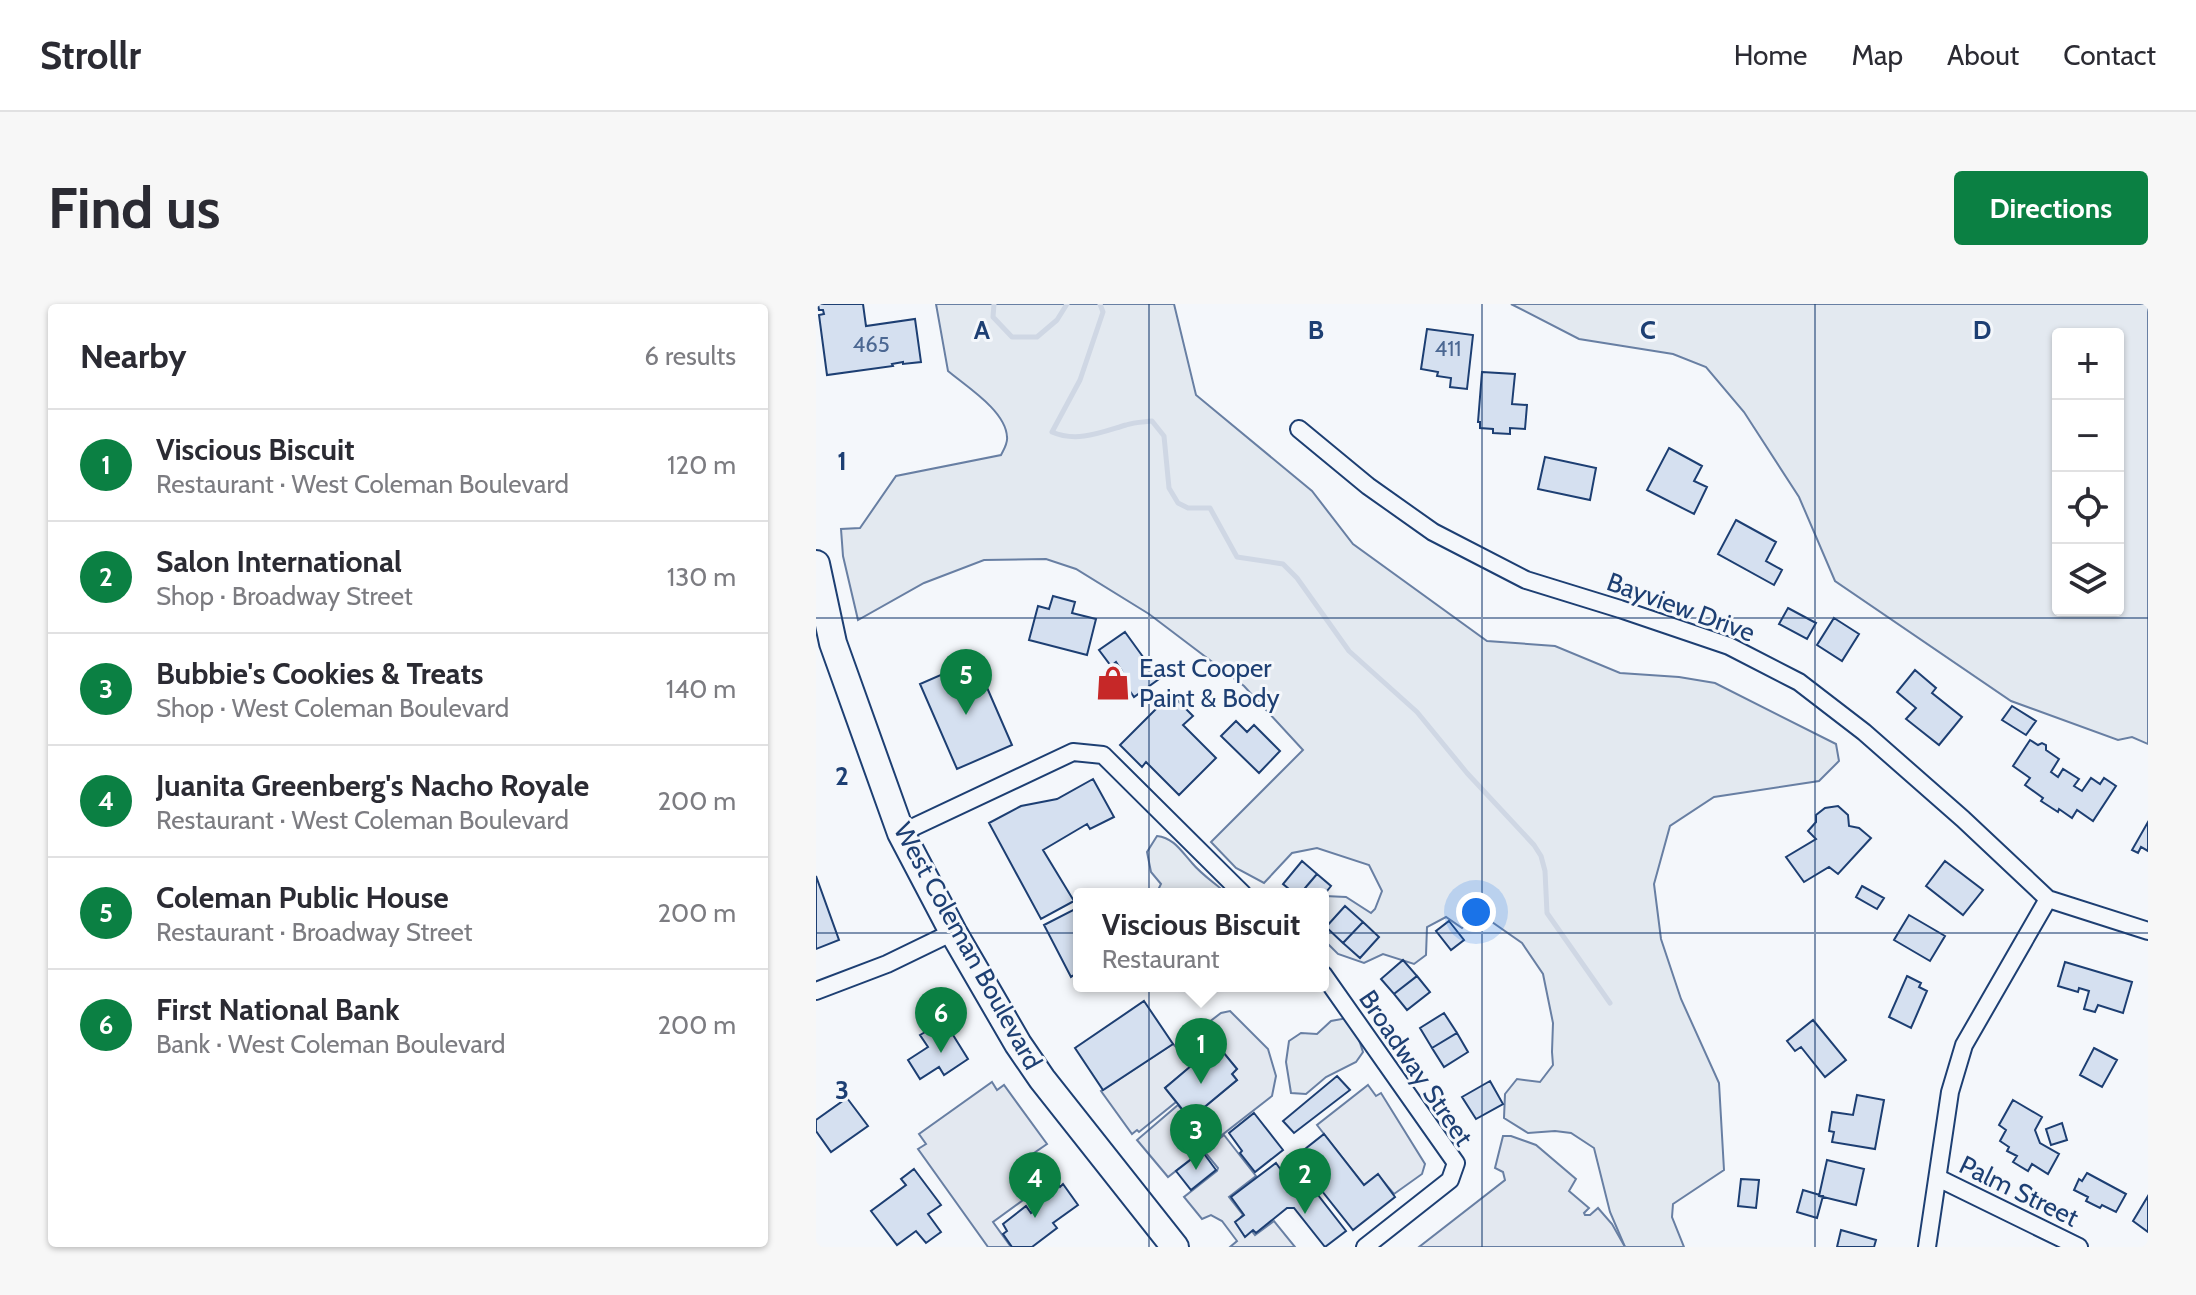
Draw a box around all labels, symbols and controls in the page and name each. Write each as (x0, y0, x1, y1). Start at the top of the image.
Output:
text: Strollr (40, 32, 141, 79)
text: Home (1734, 38, 1807, 72)
text: Map (1851, 38, 1903, 72)
text: About (1947, 38, 2019, 72)
text: Contact (2063, 38, 2156, 72)
button: Directions (1954, 171, 2148, 245)
text: Find us (48, 174, 221, 242)
text: A (974, 314, 991, 346)
text: B (1308, 314, 1324, 346)
text: C (1640, 314, 1656, 346)
text: D (1973, 314, 1991, 346)
map controls (2052, 328, 2124, 616)
button: + (2052, 328, 2124, 400)
house number: 465 (852, 331, 890, 358)
text: Nearby (80, 335, 187, 377)
house number: 411 (1434, 335, 1462, 362)
text: 6 results (644, 340, 736, 372)
button: − (2052, 400, 2124, 472)
text: Viscious Biscuit (156, 431, 354, 468)
text: 1 (837, 445, 847, 477)
text: 1 (101, 449, 111, 481)
text: 120 m (667, 449, 736, 481)
text: Restaurant · West Coleman Boulevard (156, 468, 569, 500)
button: locate (2052, 472, 2124, 544)
text: Salon International (156, 543, 402, 580)
button: layers (2052, 544, 2124, 616)
text: 2 (99, 561, 113, 593)
text: 130 m (667, 561, 736, 593)
street label: Bayview Drive (1603, 565, 1759, 649)
text: Shop · Broadway Street (156, 580, 413, 612)
pin: 5 (940, 649, 992, 715)
place label: East Cooper Paint & Body (1139, 652, 1280, 714)
text: Bubbie's Cookies & Treats (156, 655, 484, 692)
shop icon: East Cooper Paint & Body (1094, 664, 1132, 702)
text: 3 (99, 673, 113, 705)
text: 140 m (666, 673, 736, 705)
text: Shop · West Coleman Boulevard (156, 692, 509, 724)
text: 2 (835, 760, 849, 792)
text: Juanita Greenberg's Nacho Royale (156, 767, 589, 804)
text: 4 (98, 785, 114, 817)
text: 200 m (657, 785, 736, 817)
text: Restaurant · West Coleman Boulevard (156, 804, 569, 836)
street label: West Coleman Boulevard (887, 817, 1049, 1075)
text: Coleman Public House (156, 879, 449, 916)
popup (1073, 888, 1329, 992)
your location (1456, 892, 1496, 932)
text: 5 (99, 897, 113, 929)
text: 200 m (657, 897, 736, 929)
text: Viscious Biscuit (1102, 906, 1300, 943)
text: Restaurant · Broadway Street (156, 916, 473, 948)
text: Restaurant (1102, 943, 1219, 975)
street label: Broadway Street (1352, 984, 1480, 1152)
pin: 6 (915, 987, 967, 1053)
text: First National Bank (156, 991, 400, 1028)
text: 6 (99, 1009, 113, 1041)
text: 200 m (657, 1009, 736, 1041)
pin: 1 (1175, 1018, 1227, 1084)
text: Bank · West Coleman Boulevard (156, 1028, 505, 1060)
text: 3 (835, 1074, 849, 1106)
pin: 3 (1170, 1104, 1222, 1170)
pin: 2 (1279, 1148, 1331, 1214)
street label: Palm Street (1954, 1148, 2084, 1234)
pin: 4 (1009, 1152, 1061, 1218)

